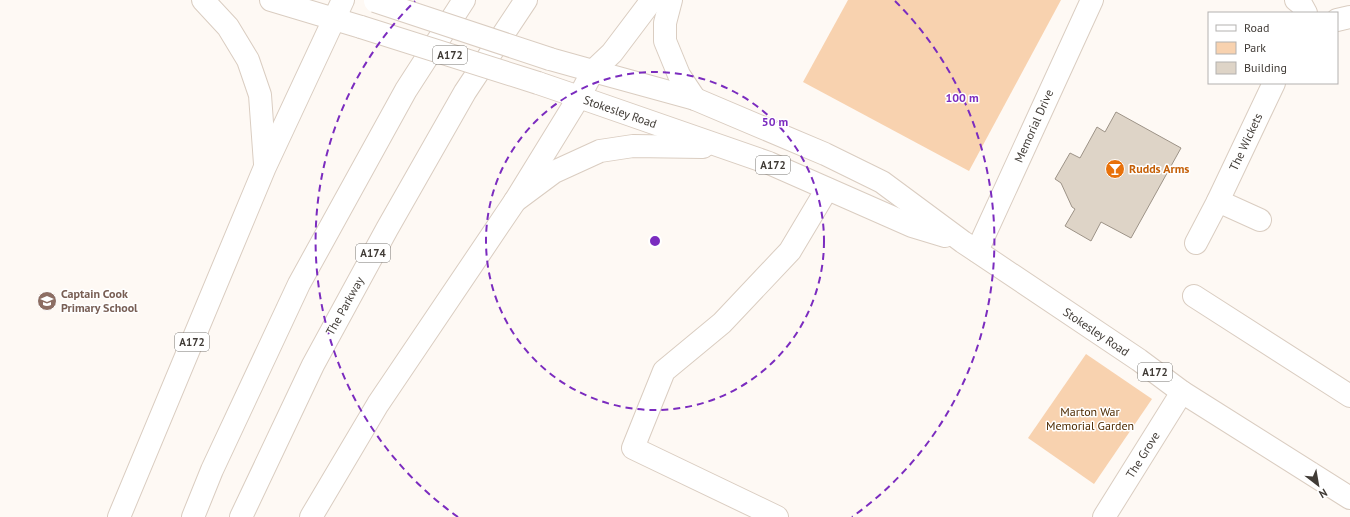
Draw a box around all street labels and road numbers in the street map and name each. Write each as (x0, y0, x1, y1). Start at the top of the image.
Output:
road number: A172 (433, 46, 467, 64)
street label: Memorial Drive (1011, 87, 1056, 165)
street label: Stokesley Road (582, 92, 659, 131)
street label: The Wickets (1226, 111, 1265, 173)
road number: A172 (756, 156, 790, 174)
road number: A174 (356, 244, 390, 262)
street label: The Parkway (322, 273, 367, 338)
street label: Stokesley Road (1060, 304, 1132, 359)
road number: A172 (175, 333, 209, 351)
road number: A172 (1138, 363, 1172, 381)
street label: The Grove (1122, 429, 1163, 481)

